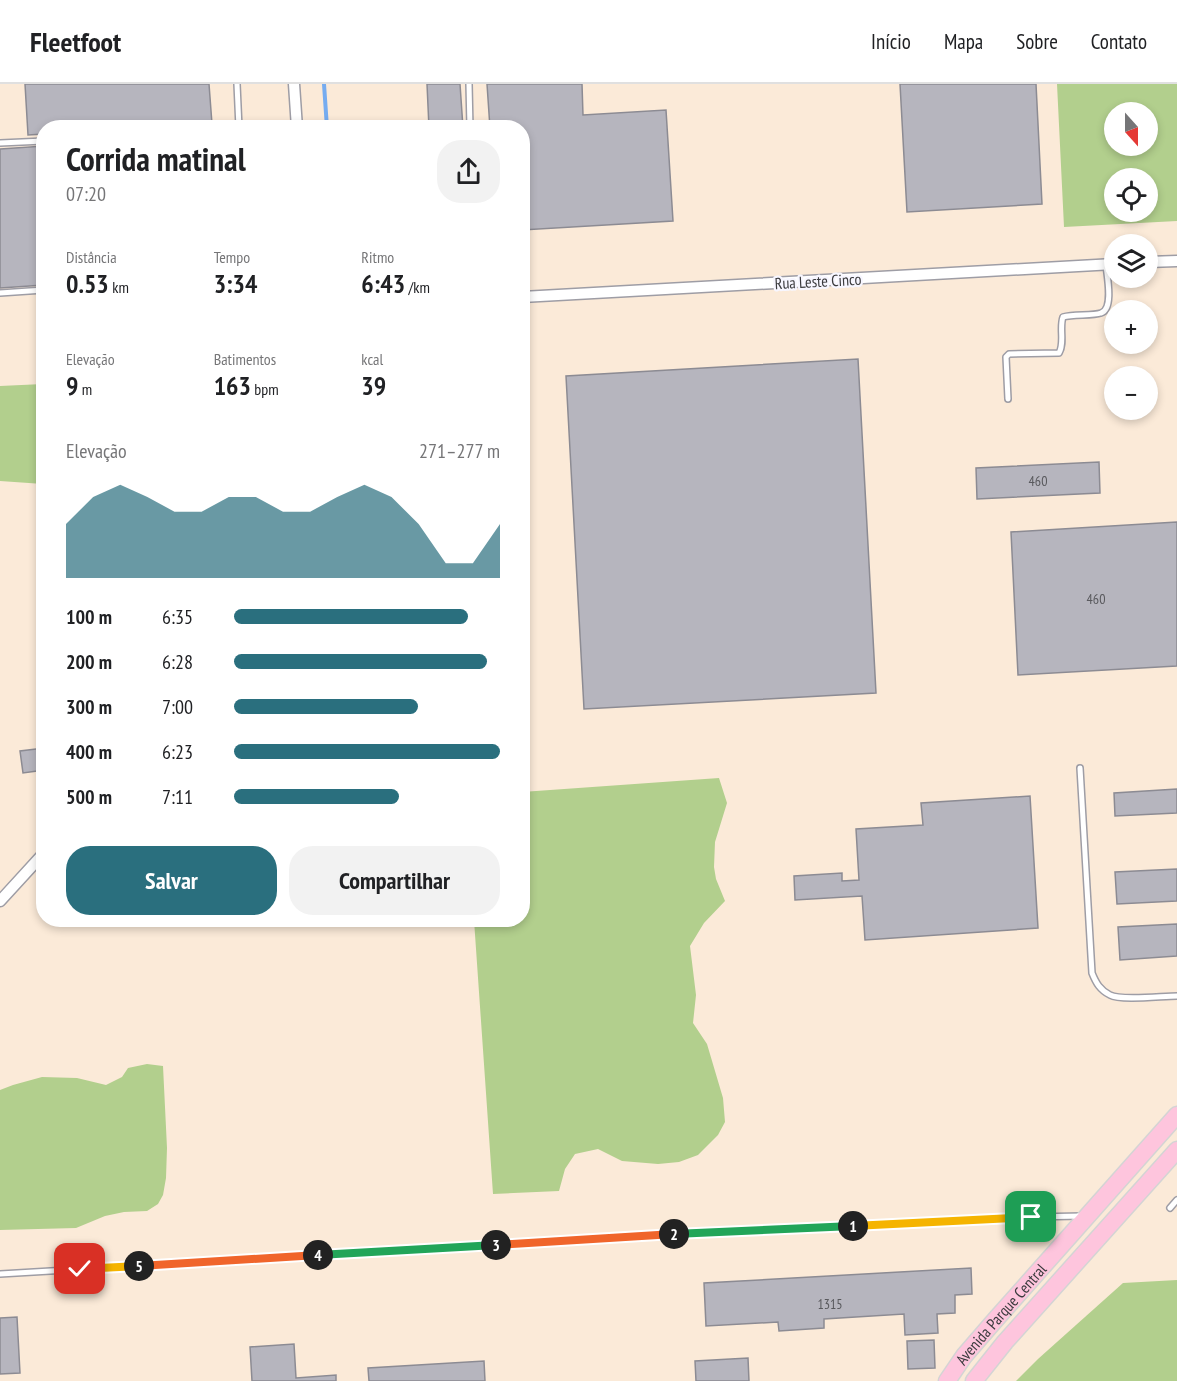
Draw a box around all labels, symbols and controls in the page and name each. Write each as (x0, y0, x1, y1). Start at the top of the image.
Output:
text: Fleetfoot (30, 23, 121, 60)
text: Início (871, 28, 911, 55)
text: Mapa (944, 28, 983, 55)
text: Sobre (1016, 28, 1058, 55)
text: Contato (1091, 28, 1147, 55)
north arrow (1104, 102, 1158, 156)
map controls (1104, 102, 1158, 420)
text: Corrida matinal (66, 137, 246, 180)
button: share (437, 140, 500, 203)
button: locate (1104, 168, 1158, 222)
text: 07:20 (66, 181, 106, 207)
button: layers (1104, 234, 1158, 288)
text: Distância (66, 247, 117, 267)
text: Tempo (214, 247, 250, 267)
text: Ritmo (361, 247, 394, 267)
text: 0.53 (66, 267, 109, 300)
text: 3:34 (214, 267, 257, 300)
text: 6:43 (361, 267, 405, 300)
street label: Rua Leste Cinco (774, 269, 862, 293)
text: km (109, 277, 129, 297)
text: /km (405, 277, 430, 297)
button: + (1104, 300, 1158, 354)
text: Elevação (66, 349, 115, 369)
text: Batimentos (214, 349, 276, 369)
text: kcal (361, 349, 383, 369)
button: − (1104, 366, 1158, 420)
text: 9 (66, 369, 78, 402)
text: 163 (214, 369, 251, 402)
text: 39 (361, 369, 386, 402)
text: m (78, 379, 92, 399)
text: bpm (251, 379, 279, 399)
text: Elevação (66, 438, 127, 464)
text: 271–277 m (419, 438, 500, 464)
house number: 460 (1029, 472, 1047, 490)
house number: 460 (1087, 590, 1105, 608)
text: 100 m (66, 604, 112, 630)
text: 6:35 (162, 604, 193, 630)
text: 200 m (66, 649, 112, 675)
text: 6:28 (162, 649, 193, 675)
text: 300 m (66, 694, 112, 720)
text: 7:00 (162, 694, 193, 720)
text: 400 m (66, 739, 112, 765)
text: 6:23 (162, 739, 193, 765)
text: 500 m (66, 784, 112, 810)
text: 7:11 (162, 784, 193, 810)
button: Salvar (66, 846, 277, 915)
button: Compartilhar (289, 846, 500, 915)
pin (1005, 1191, 1056, 1242)
icon: arrive (1014, 1200, 1047, 1233)
pin: 1 (838, 1211, 868, 1241)
text: 1 (849, 1216, 857, 1236)
pin: 2 (659, 1219, 689, 1249)
text: 2 (670, 1224, 678, 1244)
pin: 3 (481, 1230, 511, 1260)
text: 3 (492, 1235, 500, 1255)
pin: 4 (303, 1240, 333, 1270)
pin (54, 1243, 105, 1294)
text: 4 (314, 1245, 322, 1265)
pin: 5 (124, 1251, 154, 1281)
icon: check (63, 1252, 96, 1285)
text: 5 (135, 1256, 143, 1276)
street label: Avenida Parque Central (951, 1259, 1051, 1368)
house number: 1315 (817, 1295, 843, 1313)

